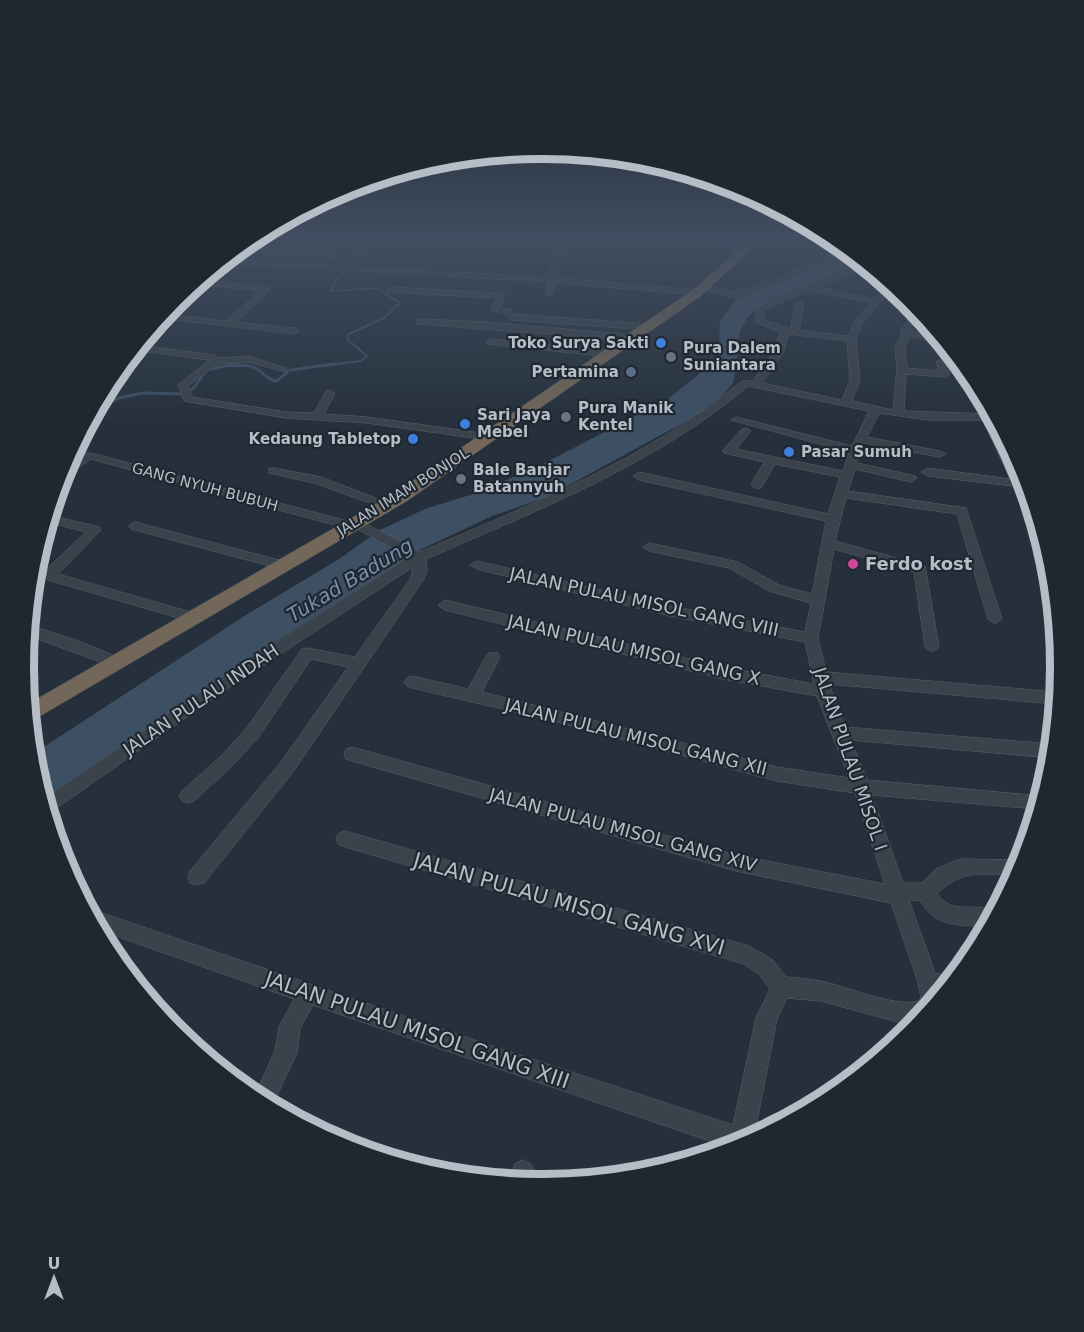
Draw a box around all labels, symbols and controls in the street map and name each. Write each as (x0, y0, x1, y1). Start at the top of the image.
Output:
place label: Toko Surya Sakti (508, 334, 649, 352)
marker: Toko Surya Sakti (654, 336, 668, 350)
place label: Pura Dalem Suniantara (683, 339, 781, 374)
marker: Pura Dalem Suniantara (664, 350, 678, 364)
place label: Pertamina (532, 363, 619, 381)
marker: Pertamina (624, 365, 638, 379)
place label: Pura Manik Kentel (578, 399, 674, 434)
place label: Sari Jaya Mebel (477, 406, 551, 441)
marker: Pura Manik Kentel (559, 410, 573, 424)
marker: Sari Jaya Mebel (458, 417, 472, 431)
place label: Kedaung Tabletop (249, 430, 401, 448)
marker: Kedaung Tabletop (406, 432, 420, 446)
place label: Pasar Sumuh (801, 443, 912, 461)
street label: JALAN IMAM BONJOL (333, 444, 473, 541)
marker: Pasar Sumuh (782, 445, 796, 459)
street label: GANG NYUH BUBUH (130, 459, 280, 515)
place label: Bale Banjar Batannyuh (473, 461, 571, 496)
marker: Bale Banjar Batannyuh (454, 472, 468, 486)
water label: Tukad Badung (283, 533, 417, 627)
place label: Ferdo kost (865, 553, 973, 574)
marker: Ferdo kost (846, 557, 860, 571)
street label: JALAN PULAU MISOL GANG VIII (507, 562, 781, 640)
street label: JALAN PULAU MISOL GANG X (505, 610, 763, 689)
street label: JALAN PULAU INDAH (118, 640, 282, 760)
street label: JALAN PULAU MISOL I (809, 664, 892, 853)
street label: JALAN PULAU MISOL GANG XII (502, 693, 769, 779)
street label: JALAN PULAU MISOL GANG XIV (486, 783, 760, 876)
street label: JALAN PULAU MISOL GANG XVI (409, 847, 727, 960)
street label: JALAN PULAU MISOL GANG XIII (260, 966, 572, 1094)
north arrow (24, 1248, 84, 1308)
text: U (48, 1254, 61, 1273)

